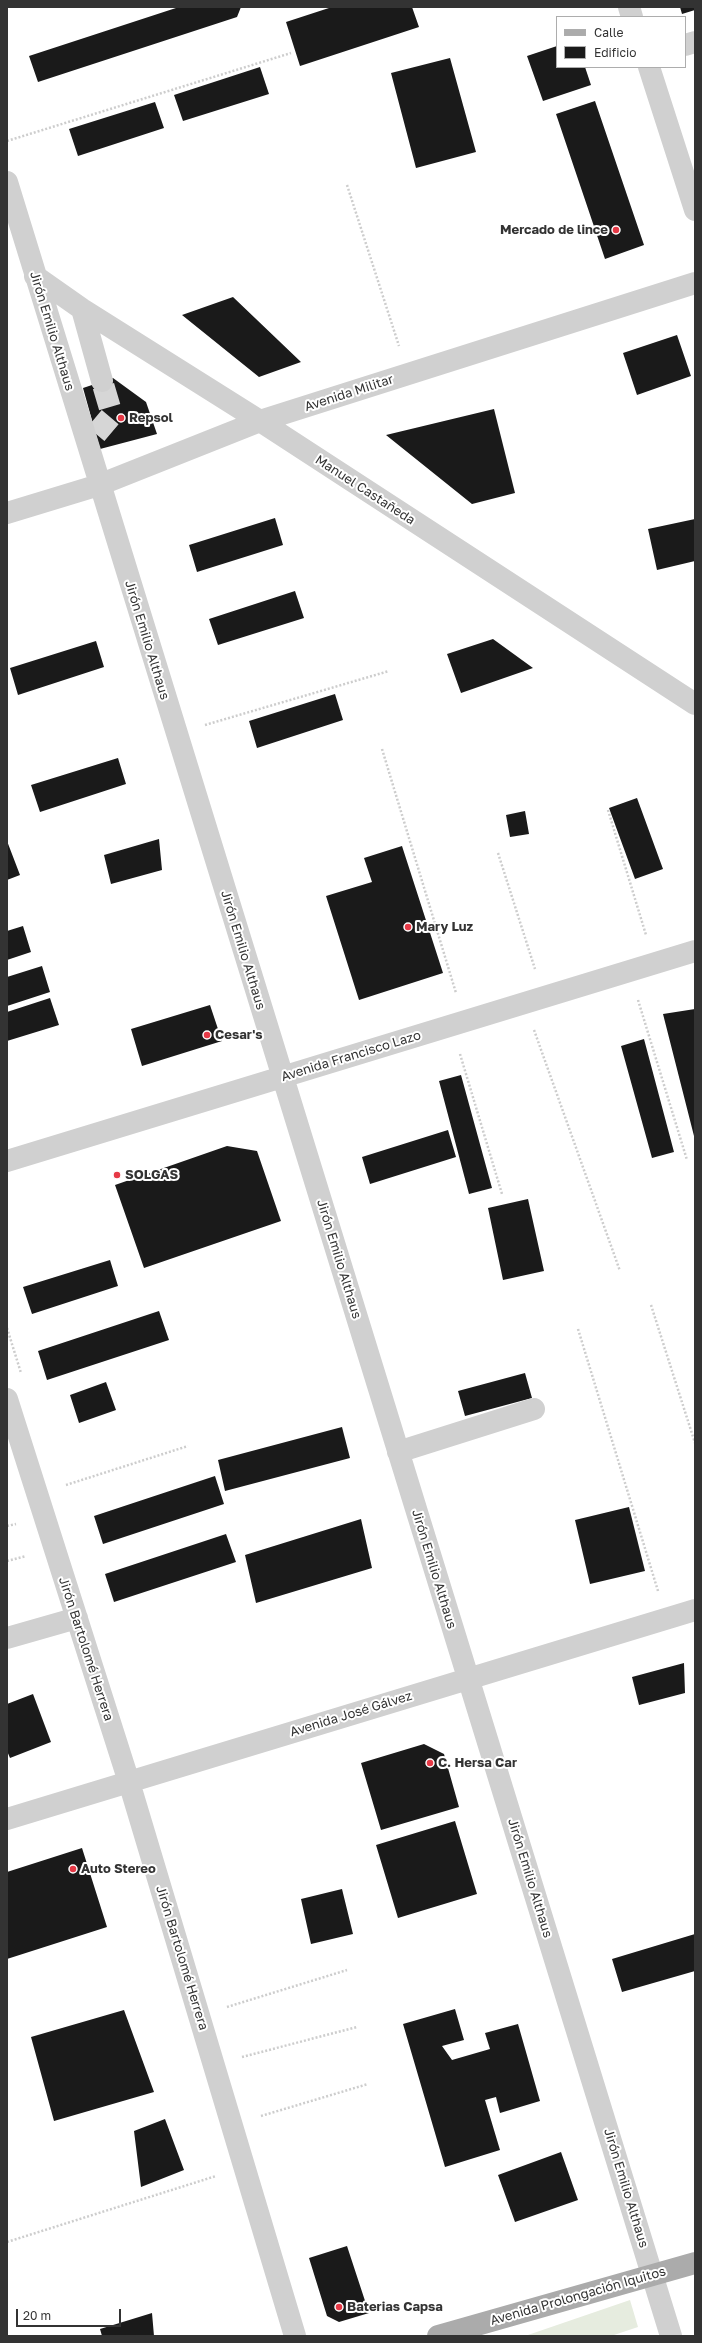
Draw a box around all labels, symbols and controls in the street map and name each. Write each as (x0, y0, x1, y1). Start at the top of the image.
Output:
legend (556, 16, 686, 68)
text: Calle (594, 25, 623, 40)
text: Edificio (594, 45, 636, 60)
place label: Mercado de lince (500, 222, 608, 238)
marker: Mercado de lince (611, 225, 621, 235)
street label: Jirón Emilio Althaus (26, 269, 78, 393)
street label: Avenida Militar (303, 371, 395, 415)
place label: Repsol (129, 410, 173, 426)
marker: Repsol (116, 413, 126, 423)
street label: Manuel Castañeda (312, 452, 418, 528)
street label: Jirón Emilio Althaus (121, 578, 173, 702)
street label: Jirón Emilio Althaus (217, 888, 269, 1012)
place label: Mary Luz (416, 919, 473, 935)
marker: Mary Luz (403, 922, 413, 932)
place label: Cesar's (215, 1027, 263, 1043)
street label: Avenida Francisco Lazo (279, 1027, 423, 1085)
marker: Cesar's (202, 1030, 212, 1040)
place label: SOLGAS (125, 1167, 178, 1183)
marker: SOLGAS (112, 1170, 122, 1180)
street label: Jirón Emilio Althaus (313, 1197, 365, 1321)
street label: Jirón Emilio Althaus (408, 1507, 460, 1631)
street label: Jirón Bartolomé Herrera (55, 1575, 117, 1723)
street label: Avenida José Gálvez (288, 1688, 414, 1740)
place label: C. Hersa Car (438, 1755, 517, 1771)
marker: C. Hersa Car (425, 1758, 435, 1768)
street label: Jirón Emilio Althaus (504, 1816, 556, 1940)
place label: Auto Stereo (81, 1861, 156, 1877)
marker: Auto Stereo (68, 1864, 78, 1874)
street label: Jirón Bartolomé Herrera (153, 1884, 211, 2032)
street label: Jirón Emilio Althaus (600, 2126, 652, 2250)
street label: Avenida Prolongación Iquitos (488, 2263, 668, 2329)
place label: Baterias Capsa (347, 2299, 443, 2315)
scale bar (18, 2301, 123, 2327)
marker: Baterias Capsa (334, 2302, 344, 2312)
text: 20 m (23, 2308, 51, 2323)

